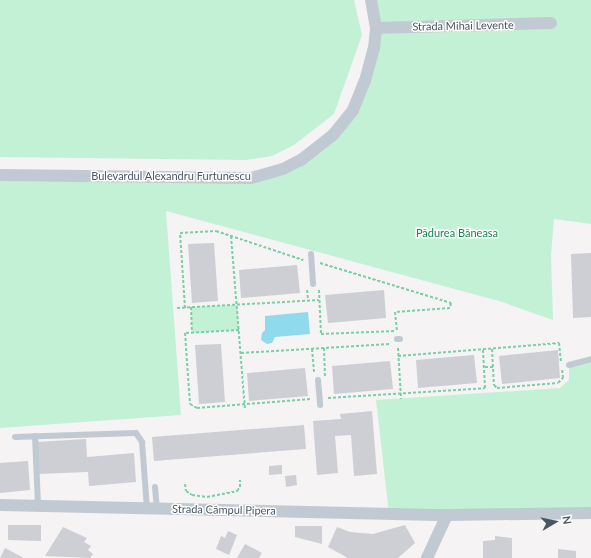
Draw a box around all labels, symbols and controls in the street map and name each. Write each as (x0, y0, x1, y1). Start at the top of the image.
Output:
street label: Strada Mihai Levente (412, 19, 514, 33)
street label: Bulevardul Alexandru Furtunescu (91, 169, 251, 183)
park label: Pădurea Băneasa (416, 226, 498, 240)
street label: Strada Câmpul Pipera (172, 502, 276, 518)
north arrow (535, 502, 575, 542)
text: N (560, 515, 574, 525)

